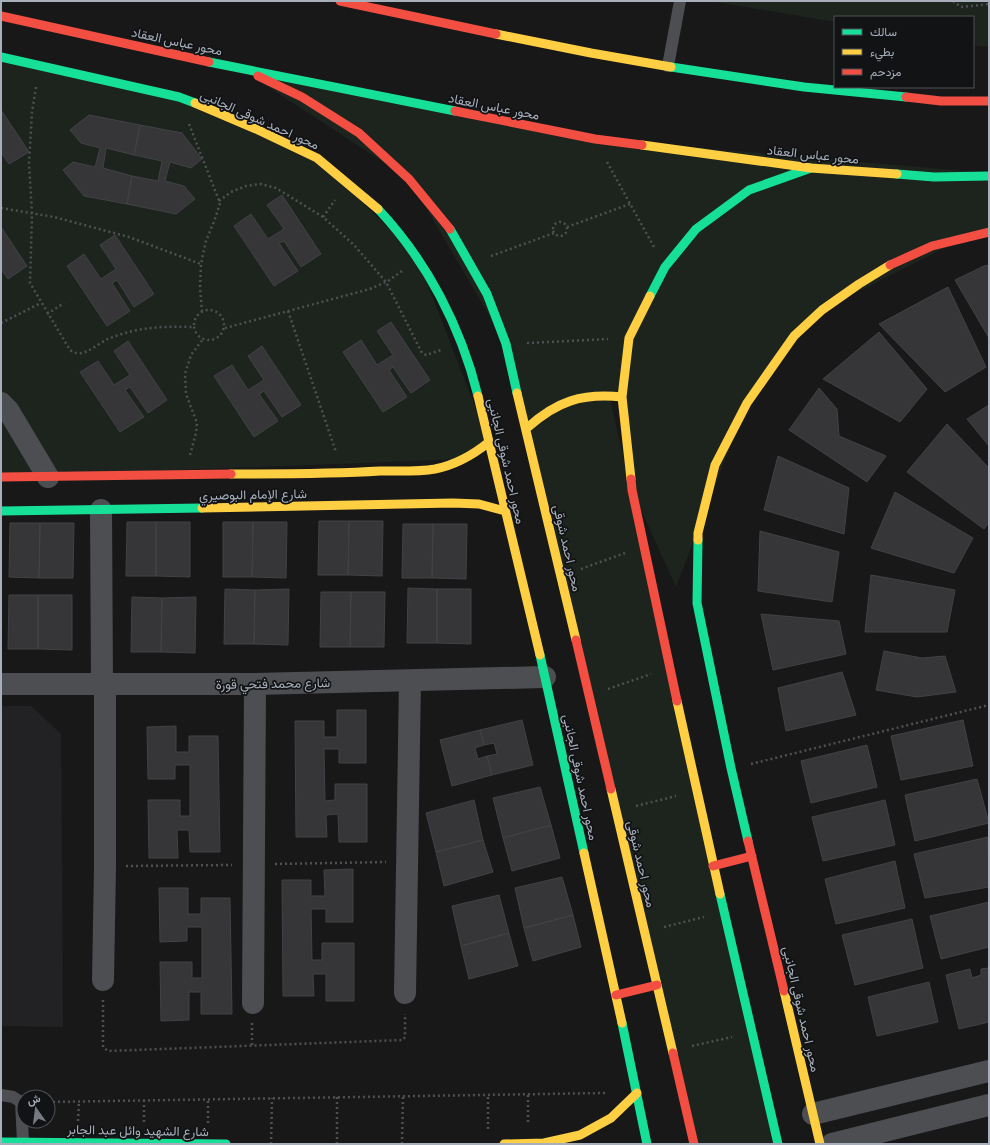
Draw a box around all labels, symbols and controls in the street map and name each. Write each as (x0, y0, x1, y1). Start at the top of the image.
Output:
legend (834, 16, 974, 88)
street label: محور عباس العقاد (130, 25, 224, 59)
text: سالك (870, 25, 897, 39)
text: بطيء (870, 45, 894, 62)
text: مزدحم (870, 65, 901, 80)
street label: محور احمد شوقى الجانبى (198, 86, 322, 153)
street label: محور عباس العقاد (447, 90, 541, 124)
street label: محور عباس العقاد (766, 142, 860, 168)
street label: محور احمد شوقى الجانبى (484, 397, 528, 526)
street label: شارع الإمام البوصيري (199, 486, 307, 506)
street label: محور احمد شوقى (549, 503, 585, 593)
street label: شارع محمد فتحي قورة (216, 675, 330, 695)
street label: محور احمد شوقى الجانبى (559, 713, 601, 842)
street label: محور احمد شوقى (623, 819, 659, 909)
street label: محور احمد شوقى الجانبى (779, 945, 823, 1074)
north arrow (16, 1089, 56, 1129)
text: ش (26, 1092, 42, 1108)
street label: شارع الشهيد وائل عبد الجابر (66, 1122, 209, 1141)

